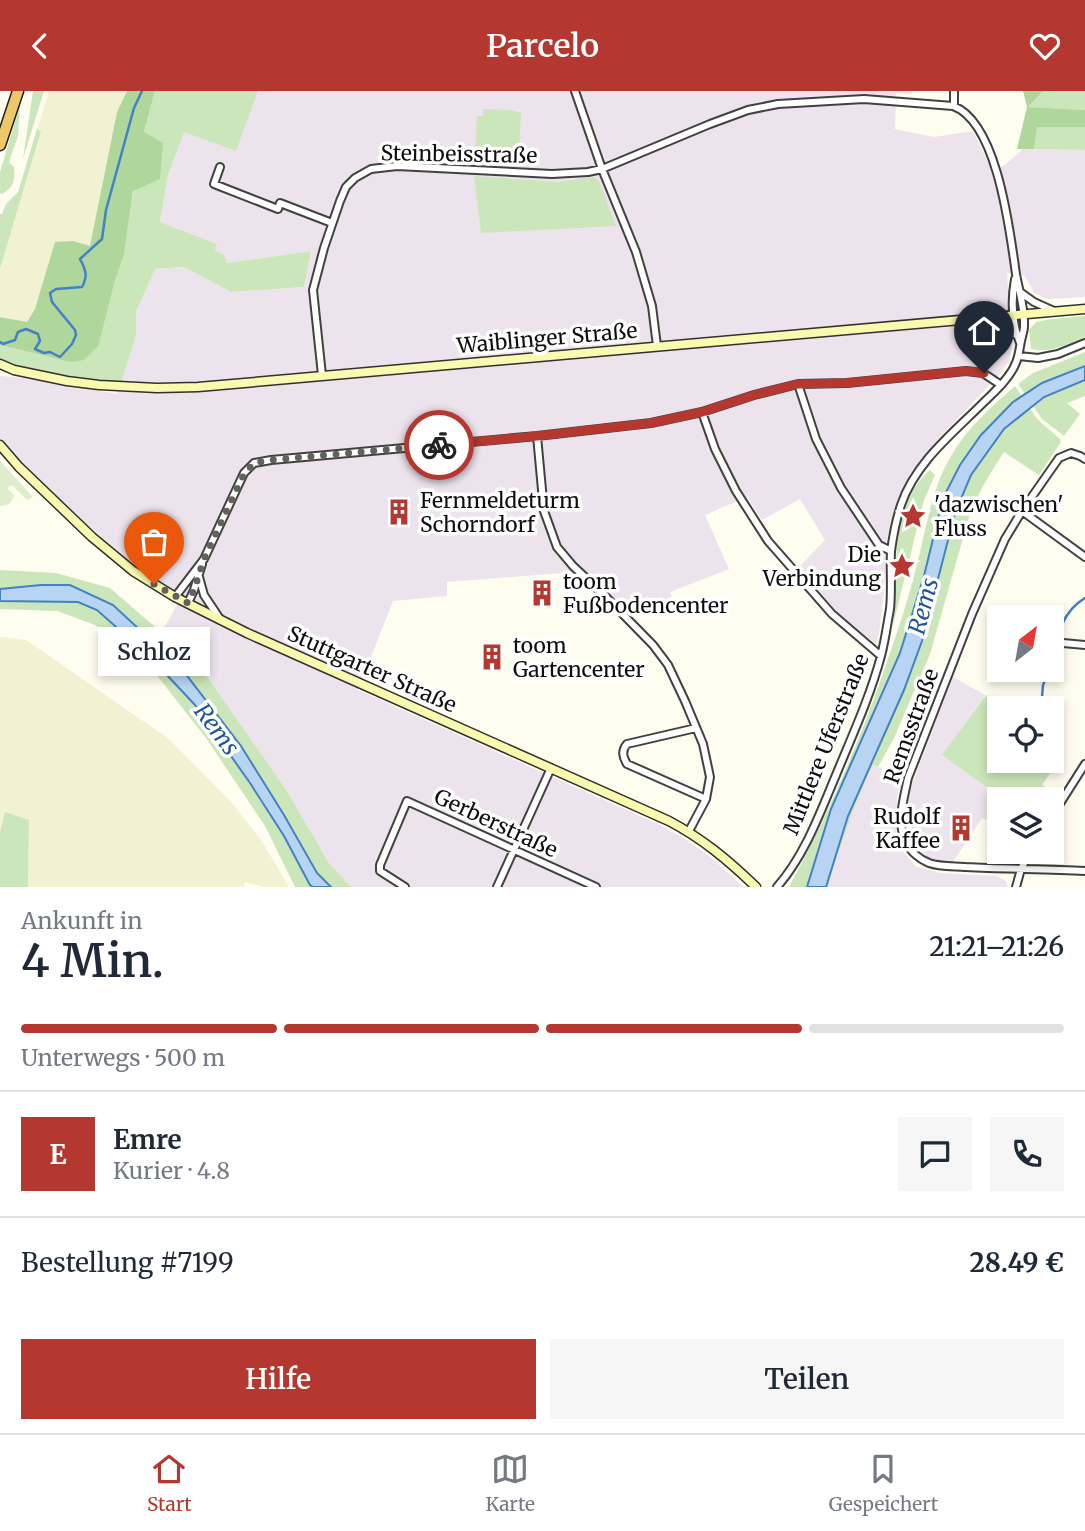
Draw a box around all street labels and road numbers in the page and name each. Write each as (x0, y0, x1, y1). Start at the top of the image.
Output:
street label: Steinbeisstraße (380, 139, 538, 169)
street label: Waiblinger Straße (455, 317, 638, 359)
street label: Stuttgarter Straße (283, 620, 461, 718)
street label: Mittlere Uferstraße (777, 649, 875, 839)
street label: Remsstraße (878, 665, 944, 787)
street label: Gerberstraße (430, 783, 562, 863)

